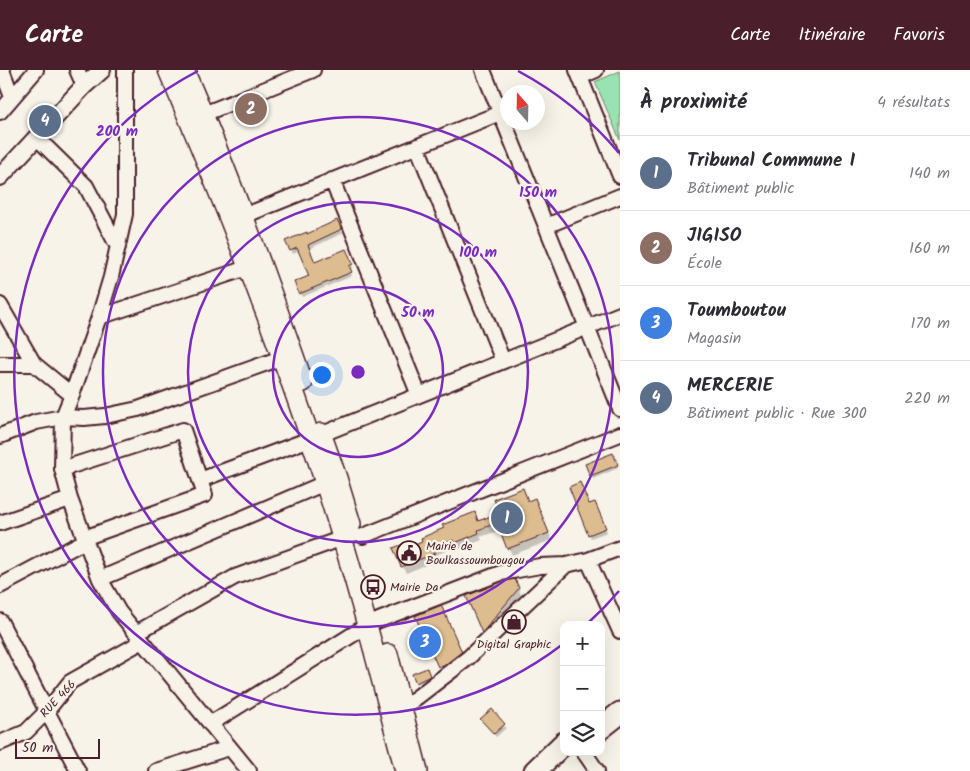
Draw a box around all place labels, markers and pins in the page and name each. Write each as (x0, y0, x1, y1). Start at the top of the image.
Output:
pin: 2 (235, 90, 267, 128)
pin: 4 (29, 102, 61, 140)
centre of rings (349, 363, 367, 381)
pin: 1 (491, 499, 523, 537)
place label: Mairie de Boulkassoumbougou (426, 537, 525, 570)
public building icon: Mairie de Boulkassoumbougou (396, 540, 422, 566)
bus stop icon: Mairie Da (360, 574, 386, 600)
place label: Mairie Da (390, 578, 439, 597)
shop icon: Digital Graphic (501, 609, 527, 635)
pin: 3 (409, 623, 441, 661)
place label: Digital Graphic (477, 635, 551, 654)

